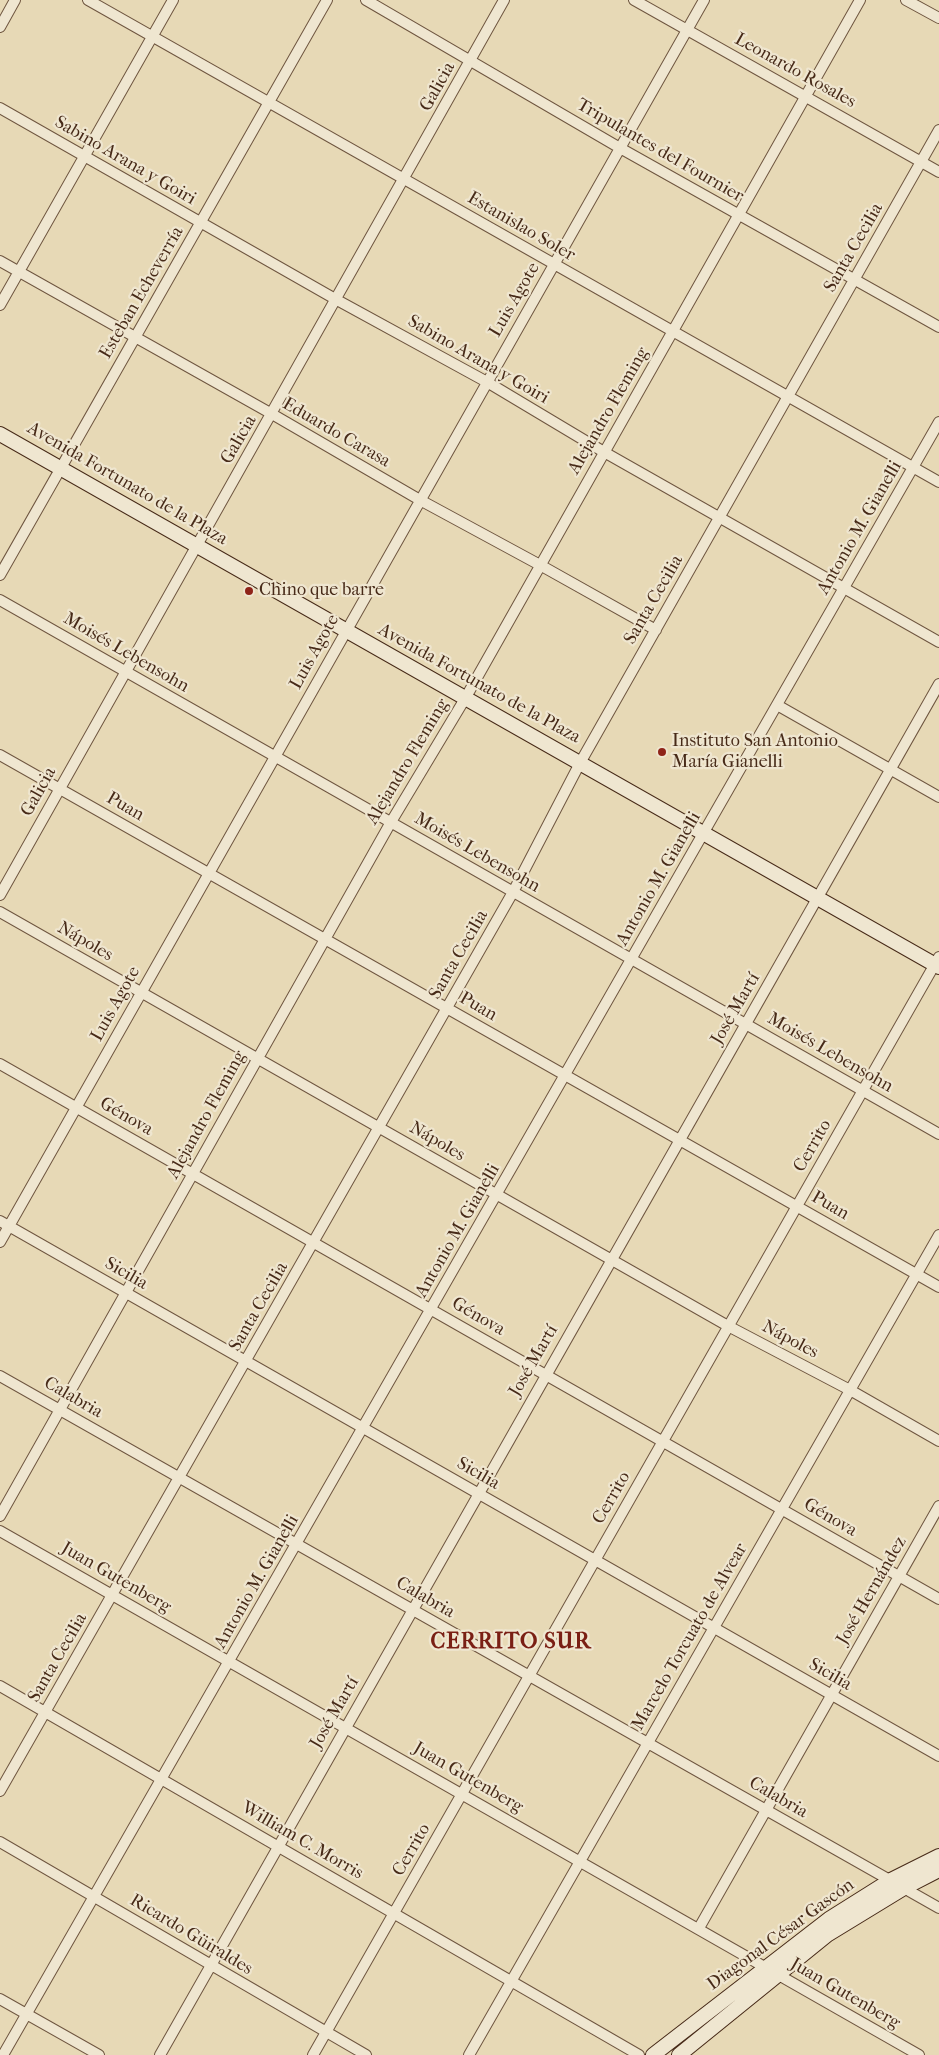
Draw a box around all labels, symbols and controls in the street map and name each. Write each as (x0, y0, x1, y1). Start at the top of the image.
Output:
street label: Leonardo Rosales (731, 29, 859, 113)
street label: Galicia (416, 59, 460, 115)
street label: Tripulantes del Fournier (573, 94, 747, 208)
street label: Sabino Arana y Goiri (51, 112, 199, 210)
street label: Estanislao Soler (463, 187, 579, 267)
street label: Santa Cecilia (820, 200, 888, 296)
street label: Esteban Echeverría (95, 223, 189, 363)
street label: Luis Agote (485, 259, 545, 341)
street label: Sabino Arana y Goiri (404, 311, 552, 409)
street label: Alejandro Fleming (564, 344, 654, 478)
street label: Eduardo Carasa (278, 393, 394, 473)
street label: Galicia (216, 412, 262, 468)
street label: Avenida Fortunato de la Plaza (23, 418, 231, 550)
street label: Antonio M. Gianelli (813, 457, 907, 599)
street label: Santa Cecilia (620, 552, 688, 648)
place label: Chino que barre (259, 580, 384, 602)
marker: Chino que barre (243, 585, 255, 597)
street label: Moisés Lebensohn (59, 608, 193, 698)
street label: Luis Agote (286, 611, 344, 693)
street label: Avenida Fortunato de la Plaza (374, 619, 584, 749)
street label: Alejandro Fleming (362, 695, 454, 829)
place label: Instituto San Antonio María Gianelli (672, 731, 838, 774)
marker: Instituto San Antonio María Gianelli (656, 746, 668, 758)
street label: Galicia (17, 764, 61, 820)
street label: Puan (102, 788, 148, 826)
street label: Moisés Lebensohn (410, 808, 544, 898)
street label: Antonio M. Gianelli (612, 808, 706, 950)
street label: Santa Cecilia (425, 907, 493, 1003)
street label: Nápoles (53, 917, 117, 967)
street label: Luis Agote (87, 963, 145, 1045)
street label: José Martí (707, 969, 765, 1049)
street label: Puan (455, 988, 501, 1026)
street label: Moisés Lebensohn (763, 1008, 897, 1098)
street label: Alejandro Fleming (163, 1047, 251, 1183)
street label: Génova (96, 1093, 156, 1141)
street label: Cerrito (789, 1116, 837, 1176)
street label: Nápoles (405, 1117, 469, 1167)
street label: Antonio M. Gianelli (411, 1160, 505, 1302)
street label: Puan (807, 1187, 853, 1225)
street label: Sicilia (101, 1253, 151, 1295)
street label: Santa Cecilia (225, 1259, 293, 1355)
street label: Génova (448, 1293, 508, 1341)
street label: Nápoles (758, 1316, 822, 1364)
street label: José Martí (505, 1321, 563, 1401)
street label: Calabria (40, 1373, 106, 1423)
street label: Sicilia (453, 1453, 503, 1495)
street label: Cerrito (588, 1468, 636, 1528)
street label: Génova (800, 1494, 860, 1542)
street label: Antonio M. Gianelli (210, 1511, 304, 1653)
street label: José Hernández (832, 1533, 912, 1649)
street label: Juan Gutenberg (57, 1538, 175, 1618)
street label: Marcelo Torcuato de Alvear (628, 1540, 752, 1734)
street label: Calabria (392, 1573, 458, 1623)
street label: Santa Cecilia (24, 1610, 92, 1706)
district label: CERRITO SUR (429, 1630, 593, 1656)
street label: Sicilia (805, 1654, 855, 1696)
street label: José Martí (306, 1673, 364, 1753)
street label: Juan Gutenberg (409, 1738, 527, 1818)
street label: Calabria (745, 1773, 811, 1823)
street label: William C. Morris (237, 1797, 367, 1885)
street label: Cerrito (388, 1820, 436, 1880)
street label: Diagonal César Gascón (703, 1874, 859, 1996)
street label: Ricardo Güiraldes (126, 1890, 256, 1980)
street label: Juan Gutenberg (786, 1954, 904, 2034)

